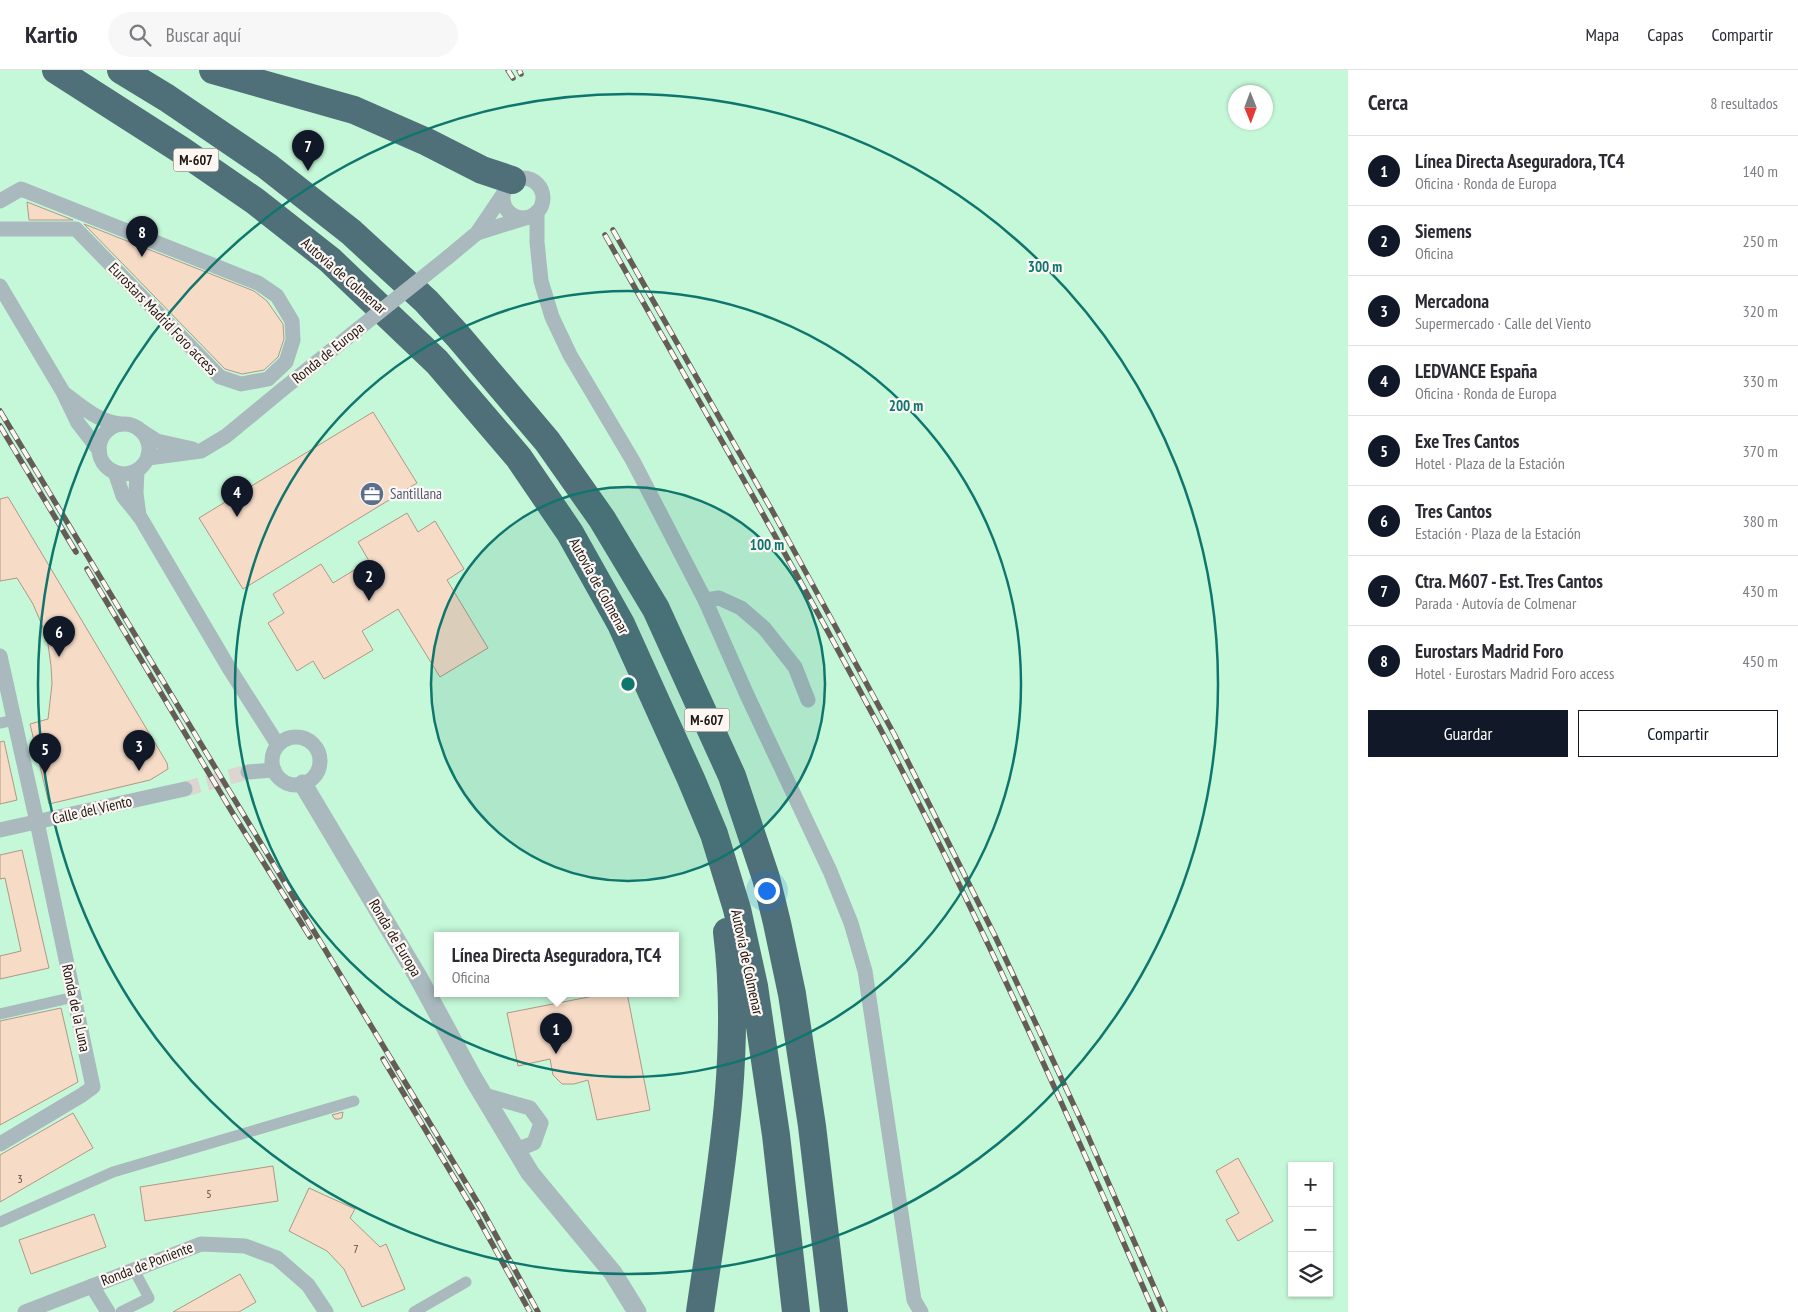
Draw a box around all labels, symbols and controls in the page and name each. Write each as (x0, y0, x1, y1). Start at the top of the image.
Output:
search box (108, 12, 458, 57)
text: Kartio (25, 19, 78, 50)
icon: search (126, 21, 154, 49)
text: Buscar aquí (166, 23, 241, 47)
text: Mapa (1586, 23, 1619, 46)
text: Capas (1647, 23, 1684, 46)
text: Compartir (1712, 23, 1773, 46)
north arrow (1228, 85, 1273, 130)
text: Cerca (1368, 89, 1408, 116)
text: 8 resultados (1710, 93, 1778, 113)
pin: 7 (292, 130, 324, 171)
road number: M-607 (174, 148, 218, 172)
text: Línea Directa Aseguradora, TC4 (1415, 149, 1625, 173)
text: 1 (1380, 161, 1388, 181)
text: 140 m (1743, 161, 1778, 181)
text: Oficina · Ronda de Europa (1415, 173, 1557, 193)
pin: 8 (126, 216, 158, 257)
text: Siemens (1415, 219, 1472, 243)
text: 2 (1380, 231, 1388, 251)
text: 250 m (1743, 231, 1778, 251)
street label: Autovía de Colmenar (298, 233, 392, 319)
text: Oficina (1415, 243, 1453, 263)
text: 300 m (1028, 257, 1062, 276)
street label: Eurostars Madrid Foro access (105, 258, 222, 379)
text: Mercadona (1415, 289, 1489, 313)
text: 3 (1380, 301, 1388, 321)
text: 320 m (1743, 301, 1778, 321)
text: Supermercado · Calle del Viento (1415, 313, 1591, 333)
street label: Ronda de Europa (288, 318, 368, 387)
text: LEDVANCE España (1415, 359, 1537, 383)
text: 4 (1380, 371, 1388, 391)
text: 330 m (1743, 371, 1778, 391)
text: Oficina · Ronda de Europa (1415, 383, 1557, 403)
text: 200 m (889, 396, 923, 415)
text: Exe Tres Cantos (1415, 429, 1520, 453)
text: 5 (1380, 441, 1388, 461)
text: 370 m (1743, 441, 1778, 461)
text: Hotel · Plaza de la Estación (1415, 453, 1565, 473)
pin: 4 (221, 476, 253, 517)
office icon: Santillana (359, 481, 385, 507)
place label: Santillana (390, 484, 442, 503)
text: Tres Cantos (1415, 499, 1492, 523)
text: 6 (1380, 511, 1388, 531)
text: 380 m (1743, 511, 1778, 531)
text: Estación · Plaza de la Estación (1415, 523, 1581, 543)
street label: Autovía de Colmenar (565, 534, 634, 638)
text: 100 m (750, 535, 784, 554)
pin: 2 (353, 560, 385, 601)
text: Ctra. M607 - Est. Tres Cantos (1415, 569, 1603, 593)
text: 7 (1380, 581, 1388, 601)
text: 430 m (1743, 581, 1778, 601)
text: Parada · Autovía de Colmenar (1415, 593, 1576, 613)
pin: 6 (43, 616, 75, 657)
text: Eurostars Madrid Foro (1415, 639, 1563, 663)
text: 8 (1380, 651, 1388, 671)
text: 450 m (1743, 651, 1778, 671)
text: Hotel · Eurostars Madrid Foro access (1415, 663, 1614, 683)
centre of rings (619, 675, 637, 693)
road number: M-607 (684, 708, 730, 732)
button: Guardar (1368, 710, 1568, 757)
button: Compartir (1578, 710, 1778, 757)
pin: 3 (123, 730, 155, 771)
pin: 5 (29, 733, 61, 774)
street label: Calle del Viento (50, 791, 134, 828)
your location (754, 878, 780, 904)
street label: Ronda de Europa (365, 895, 426, 980)
street label: Autovía de Colmenar (727, 908, 768, 1017)
popup (434, 932, 679, 997)
text: Línea Directa Aseguradora, TC4 (452, 943, 661, 967)
street label: Ronda de la Luna (58, 962, 95, 1053)
text: Oficina (452, 967, 490, 987)
pin: 1 (540, 1013, 572, 1054)
map controls (1288, 1162, 1333, 1297)
button: + (1288, 1162, 1333, 1207)
house number: 3 (17, 1171, 23, 1186)
house number: 5 (206, 1186, 212, 1201)
button: − (1288, 1207, 1333, 1252)
street label: Ronda de Poniente (98, 1237, 195, 1290)
house number: 7 (353, 1241, 359, 1256)
button: layers (1288, 1252, 1333, 1297)

